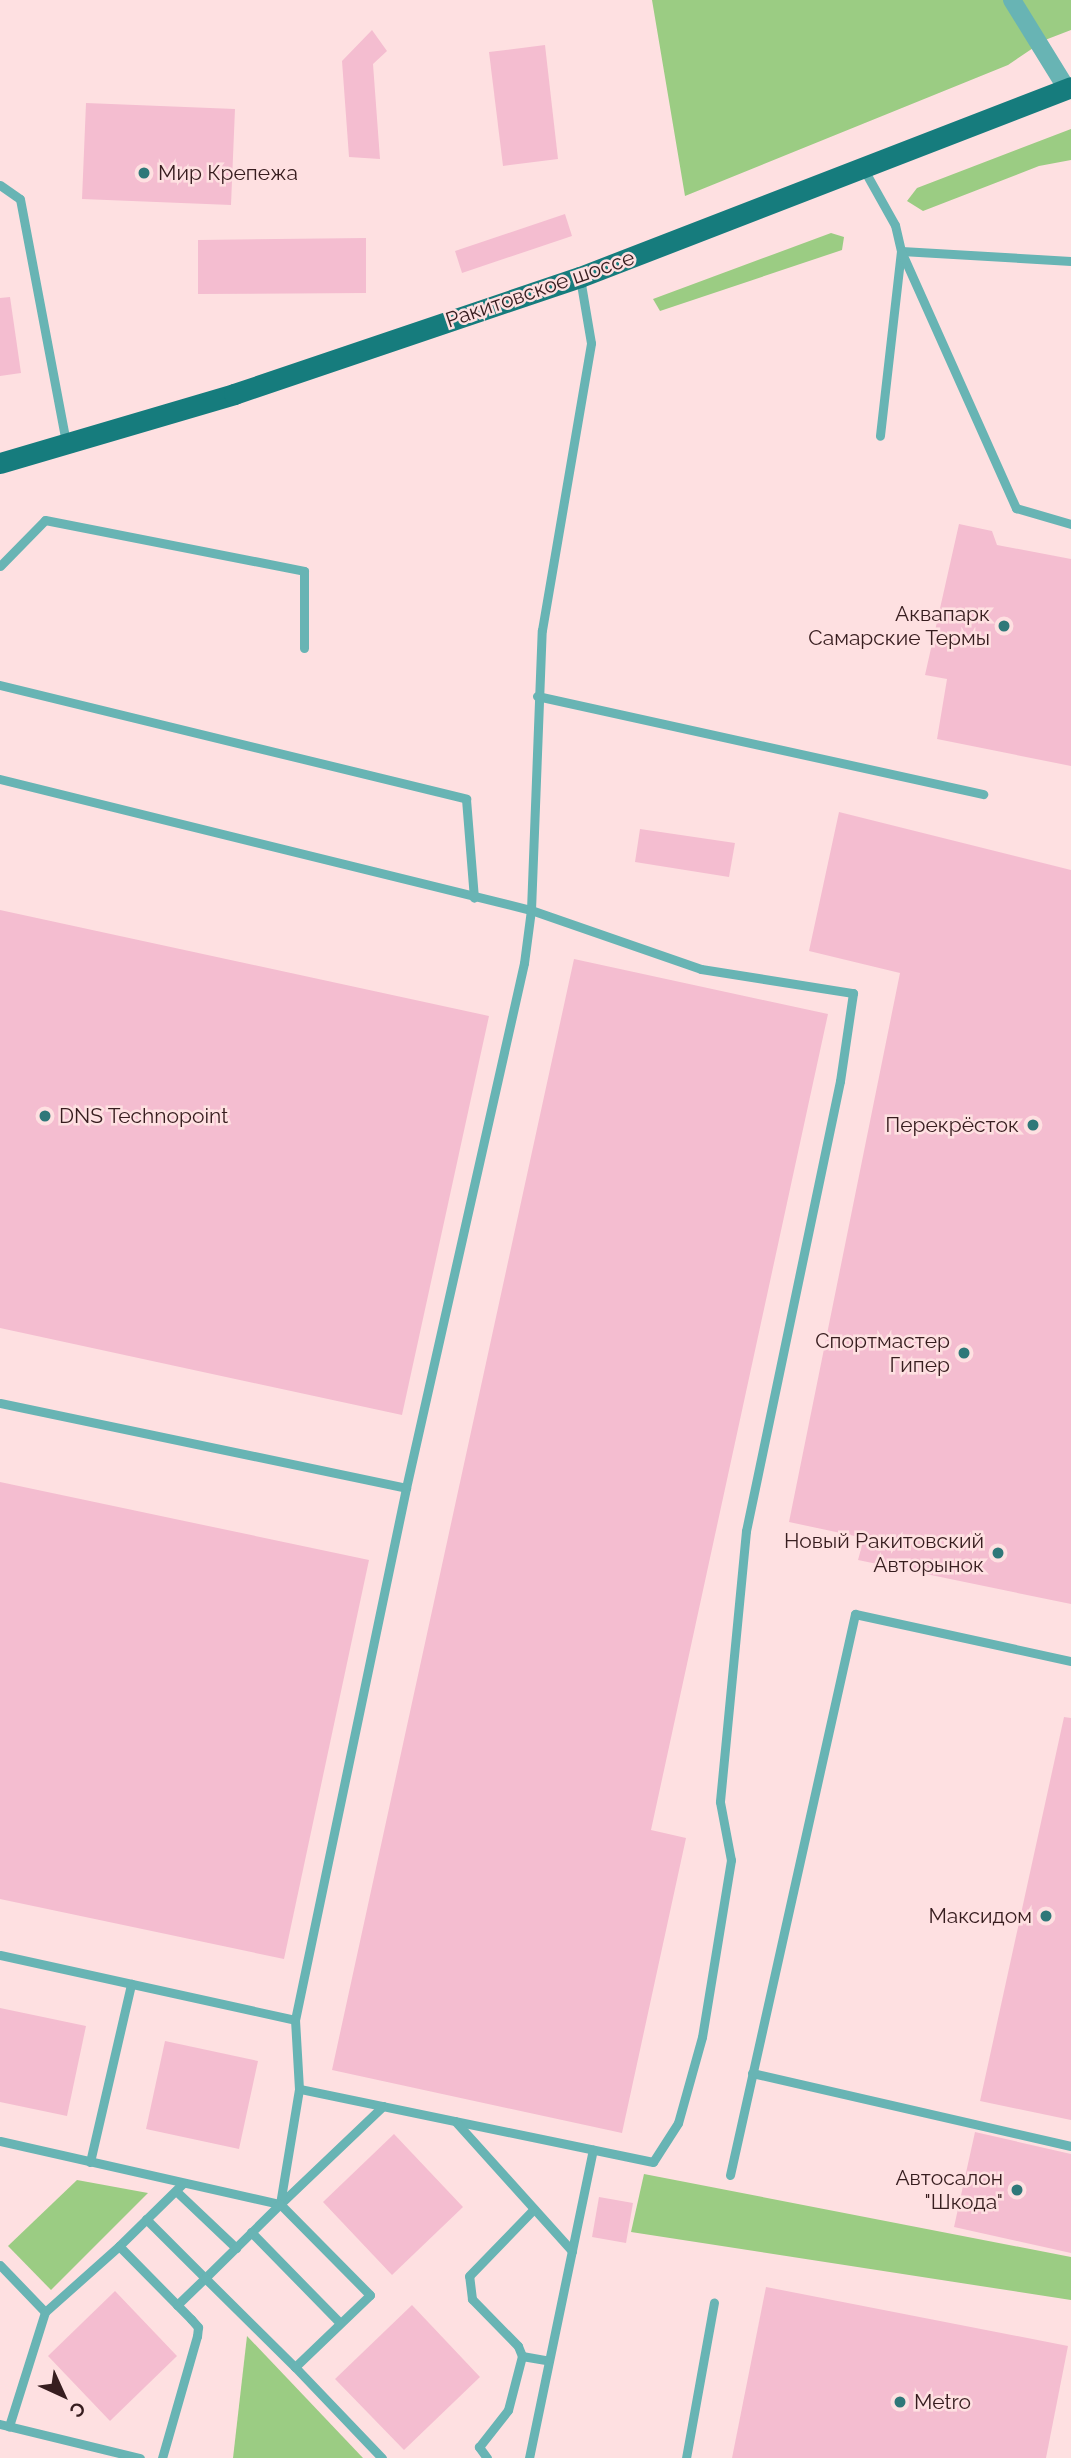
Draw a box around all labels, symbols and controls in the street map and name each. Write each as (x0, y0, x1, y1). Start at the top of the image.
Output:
place label: Мир Крепежа (158, 160, 298, 186)
marker: Мир Крепежа (136, 165, 152, 181)
street label: Ракитовское шоссе (442, 245, 638, 333)
place label: Аквапарк Самарские Термы (808, 601, 990, 651)
marker: Аквапарк Самарские Термы (996, 618, 1012, 634)
place label: DNS Technopoint (59, 1103, 229, 1129)
marker: DNS Technopoint (37, 1108, 53, 1124)
place label: Перекрёсток (885, 1112, 1019, 1138)
marker: Перекрёсток (1025, 1117, 1041, 1133)
place label: Спортмастер Гипер (815, 1328, 950, 1378)
marker: Спортмастер Гипер (956, 1345, 972, 1361)
place label: Новый Ракитовский Авторынок (784, 1528, 984, 1578)
marker: Новый Ракитовский Авторынок (990, 1545, 1006, 1561)
place label: Максидом (928, 1903, 1032, 1929)
marker: Максидом (1038, 1908, 1054, 1924)
place label: Автосалон "Шкода" (895, 2165, 1003, 2215)
marker: Автосалон "Шкода" (1009, 2182, 1025, 2198)
north arrow (28, 2360, 98, 2430)
place label: Metro (914, 2389, 971, 2415)
marker: Metro (892, 2394, 908, 2410)
text: С (65, 2397, 90, 2422)

